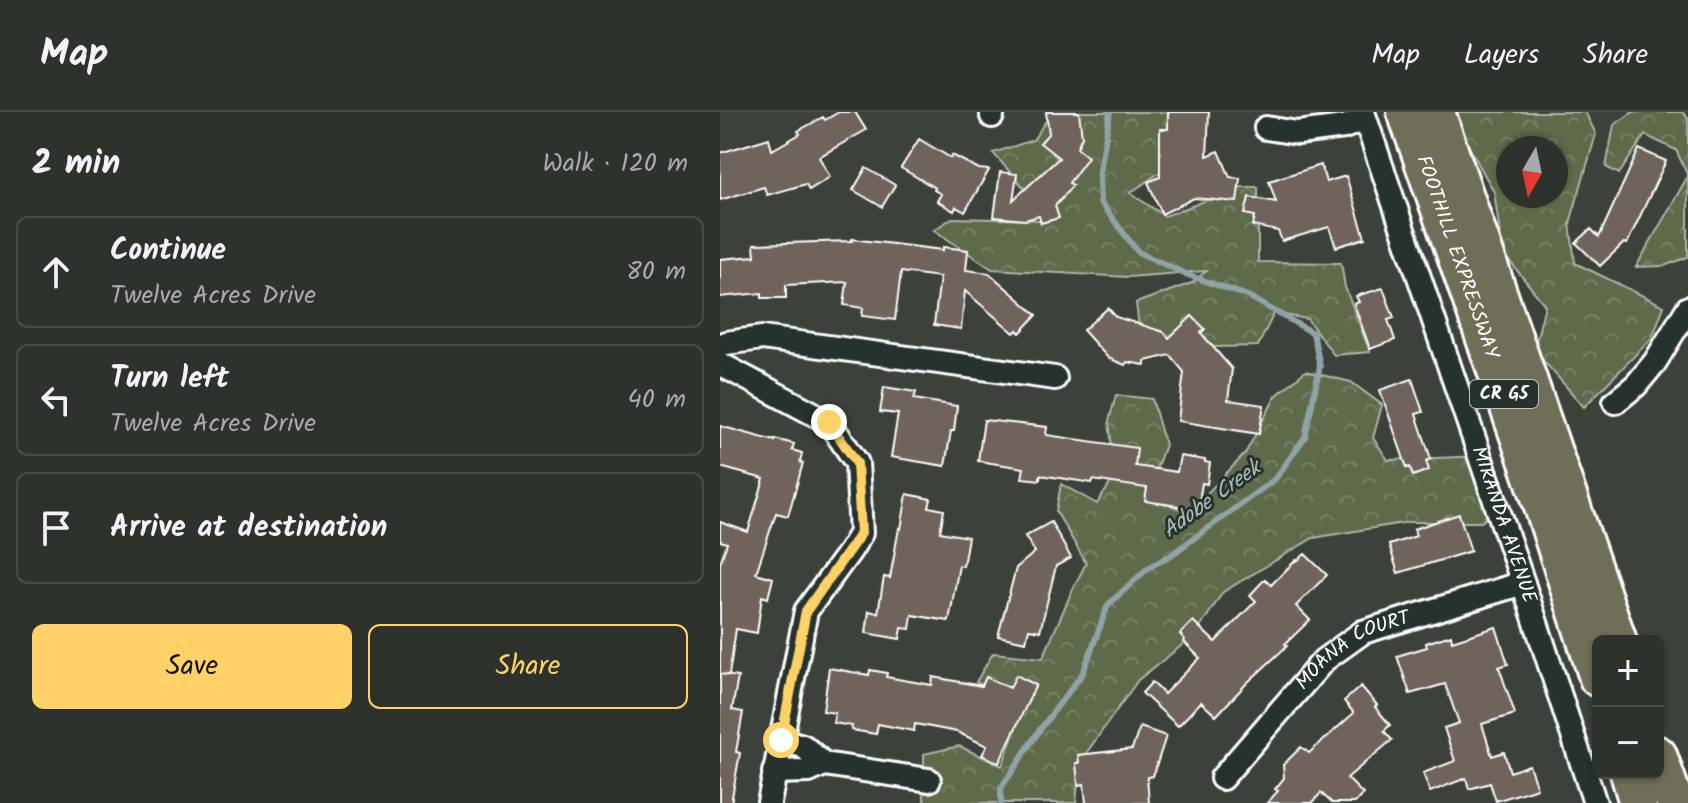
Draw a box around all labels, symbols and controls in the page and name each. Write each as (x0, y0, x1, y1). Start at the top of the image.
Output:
text: Map (40, 25, 109, 85)
text: Map (1371, 33, 1420, 78)
text: Layers (1464, 33, 1539, 78)
text: Share (1583, 33, 1648, 78)
north arrow (1496, 136, 1568, 208)
text: 2 min (32, 137, 120, 191)
text: Walk · 120 m (543, 143, 688, 185)
street label: FOOTHILL EXPRESSWAY (1406, 151, 1507, 365)
text: Continue (110, 227, 226, 275)
icon: ahead (34, 250, 78, 294)
text: 80 m (626, 251, 686, 293)
text: Twelve Acres Drive (110, 275, 316, 317)
text: Turn left (110, 355, 229, 403)
icon: left (34, 378, 78, 422)
text: 40 m (628, 379, 686, 421)
road number: CR G5 (1470, 380, 1538, 408)
text: Twelve Acres Drive (110, 403, 316, 445)
route end (811, 404, 847, 440)
street label: MIRANDA AVENUE (1462, 442, 1545, 609)
water label: Adobe Creek (1155, 450, 1272, 548)
text: Arrive at destination (110, 504, 387, 552)
icon: arrive (34, 506, 78, 550)
street label: MOANA COURT (1288, 602, 1416, 698)
button: Save (32, 624, 352, 709)
button: Share (368, 624, 688, 709)
map controls (1592, 635, 1664, 779)
button: + (1592, 635, 1664, 707)
button: − (1592, 707, 1664, 779)
route start (763, 722, 799, 758)

